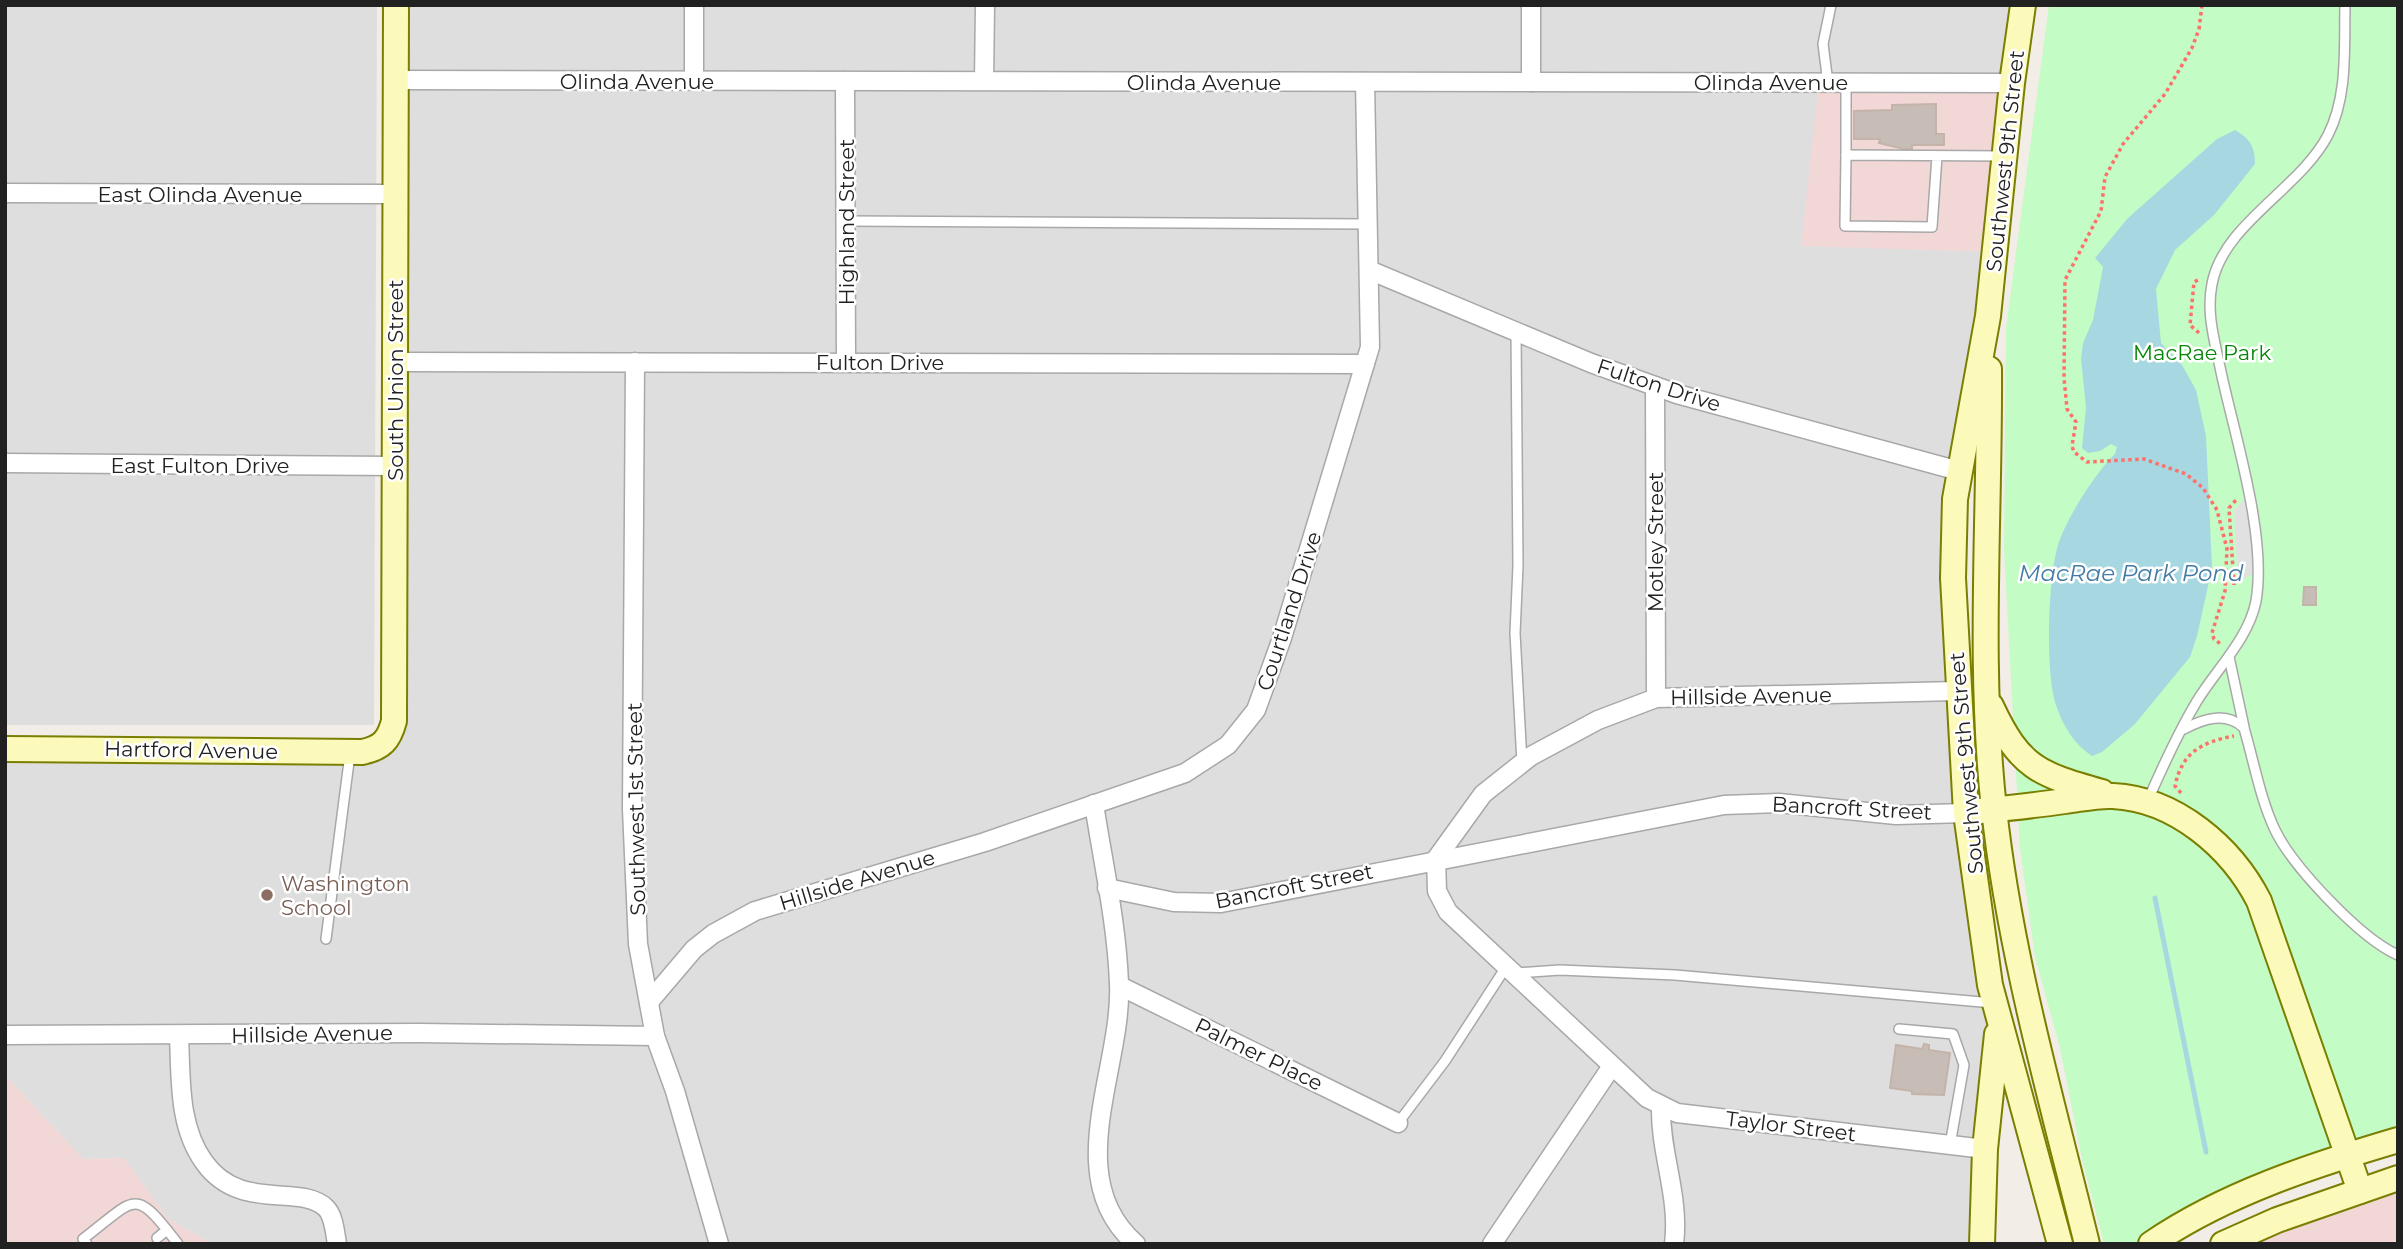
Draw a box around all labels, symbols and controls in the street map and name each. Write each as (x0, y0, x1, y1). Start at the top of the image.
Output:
street label: Southwest 9th Street (1981, 49, 2029, 273)
street label: Olinda Avenue (560, 69, 714, 94)
street label: Olinda Avenue (1127, 70, 1281, 95)
street label: Olinda Avenue (1694, 70, 1848, 95)
street label: Highland Street (834, 139, 859, 305)
street label: East Olinda Avenue (97, 182, 303, 207)
street label: South Union Street (383, 279, 408, 481)
park label: MacRae Park (2133, 340, 2271, 365)
street label: Fulton Drive (816, 350, 944, 375)
street label: Fulton Drive (1594, 353, 1724, 417)
street label: East Fulton Drive (110, 453, 290, 478)
street label: Motley Street (1643, 472, 1668, 612)
street label: Courtland Drive (1251, 528, 1327, 694)
water label: MacRae Park Pond (2019, 559, 2244, 587)
street label: Southwest 9th Street (1944, 651, 1988, 875)
street label: Hillside Avenue (1670, 682, 1832, 710)
street label: Southwest 1st Street (622, 702, 650, 916)
street label: Hartford Avenue (104, 736, 278, 764)
street label: Bancroft Street (1771, 791, 1933, 825)
street label: Hillside Avenue (776, 844, 938, 916)
street label: Bancroft Street (1213, 858, 1375, 914)
place label: Washington School (281, 871, 410, 920)
marker: Washington School (259, 887, 275, 903)
street label: Palmer Place (1191, 1012, 1327, 1096)
street label: Hillside Avenue (231, 1020, 393, 1048)
street label: Taylor Street (1724, 1106, 1858, 1146)

